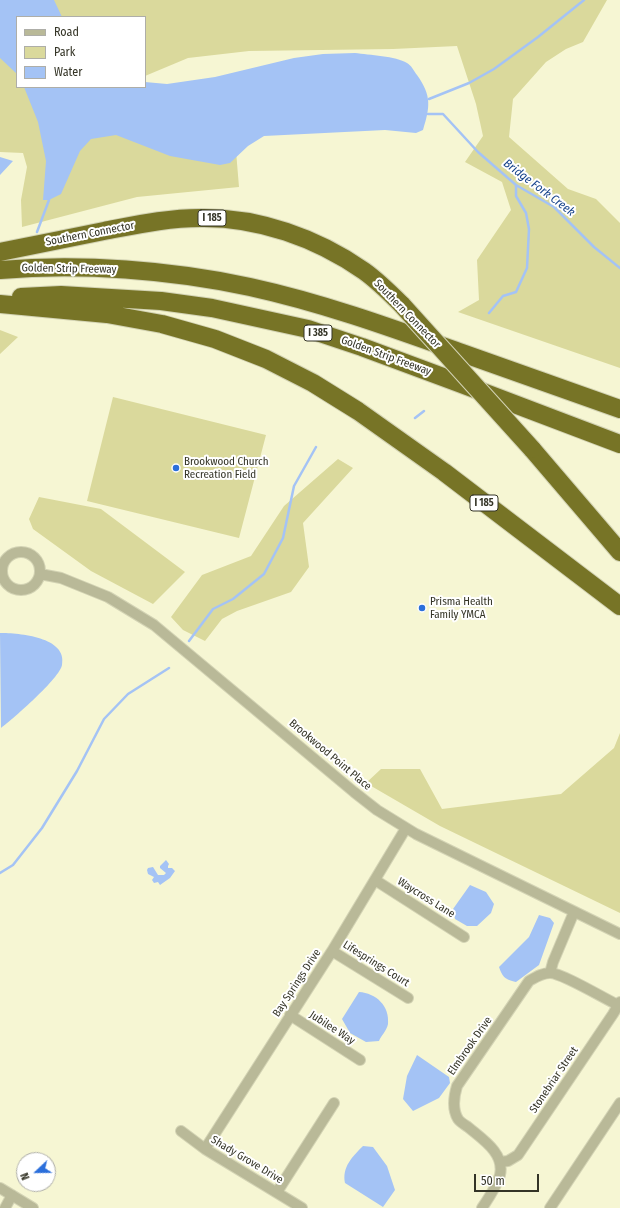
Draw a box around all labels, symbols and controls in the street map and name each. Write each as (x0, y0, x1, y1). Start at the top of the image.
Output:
legend (16, 16, 146, 88)
text: Road (54, 25, 79, 39)
text: Park (54, 45, 75, 59)
text: Water (54, 65, 82, 79)
water label: Bridge Fork Creek (500, 156, 578, 220)
road number: I 185 (198, 210, 226, 226)
street label: Southern Connector (45, 219, 135, 249)
street label: Golden Strip Freeway (22, 262, 116, 276)
street label: Southern Connector (371, 277, 443, 351)
road number: I 385 (304, 325, 332, 341)
street label: Golden Strip Freeway (339, 334, 433, 378)
place label: Brookwood Church Recreation Field (184, 455, 269, 481)
marker: Brookwood Church Recreation Field (171, 463, 181, 473)
road number: I 185 (470, 495, 498, 511)
place label: Prisma Health Family YMCA (430, 595, 493, 621)
marker: Prisma Health Family YMCA (417, 603, 427, 613)
street label: Brookwood Point Place (286, 717, 374, 793)
street label: Waycross Lane (395, 875, 457, 921)
street label: Lifesprings Court (340, 938, 412, 990)
street label: Bay Springs Drive (270, 947, 324, 1019)
street label: Jubilee Way (307, 1008, 357, 1048)
street label: Elmbrook Drive (445, 1014, 495, 1078)
street label: Stonebriar Street (527, 1044, 581, 1116)
street label: Shady Grove Drive (209, 1133, 285, 1187)
north arrow (16, 1152, 56, 1192)
scale bar (476, 1166, 541, 1192)
text: N (18, 1171, 33, 1182)
text: 50 m (481, 1174, 505, 1188)

